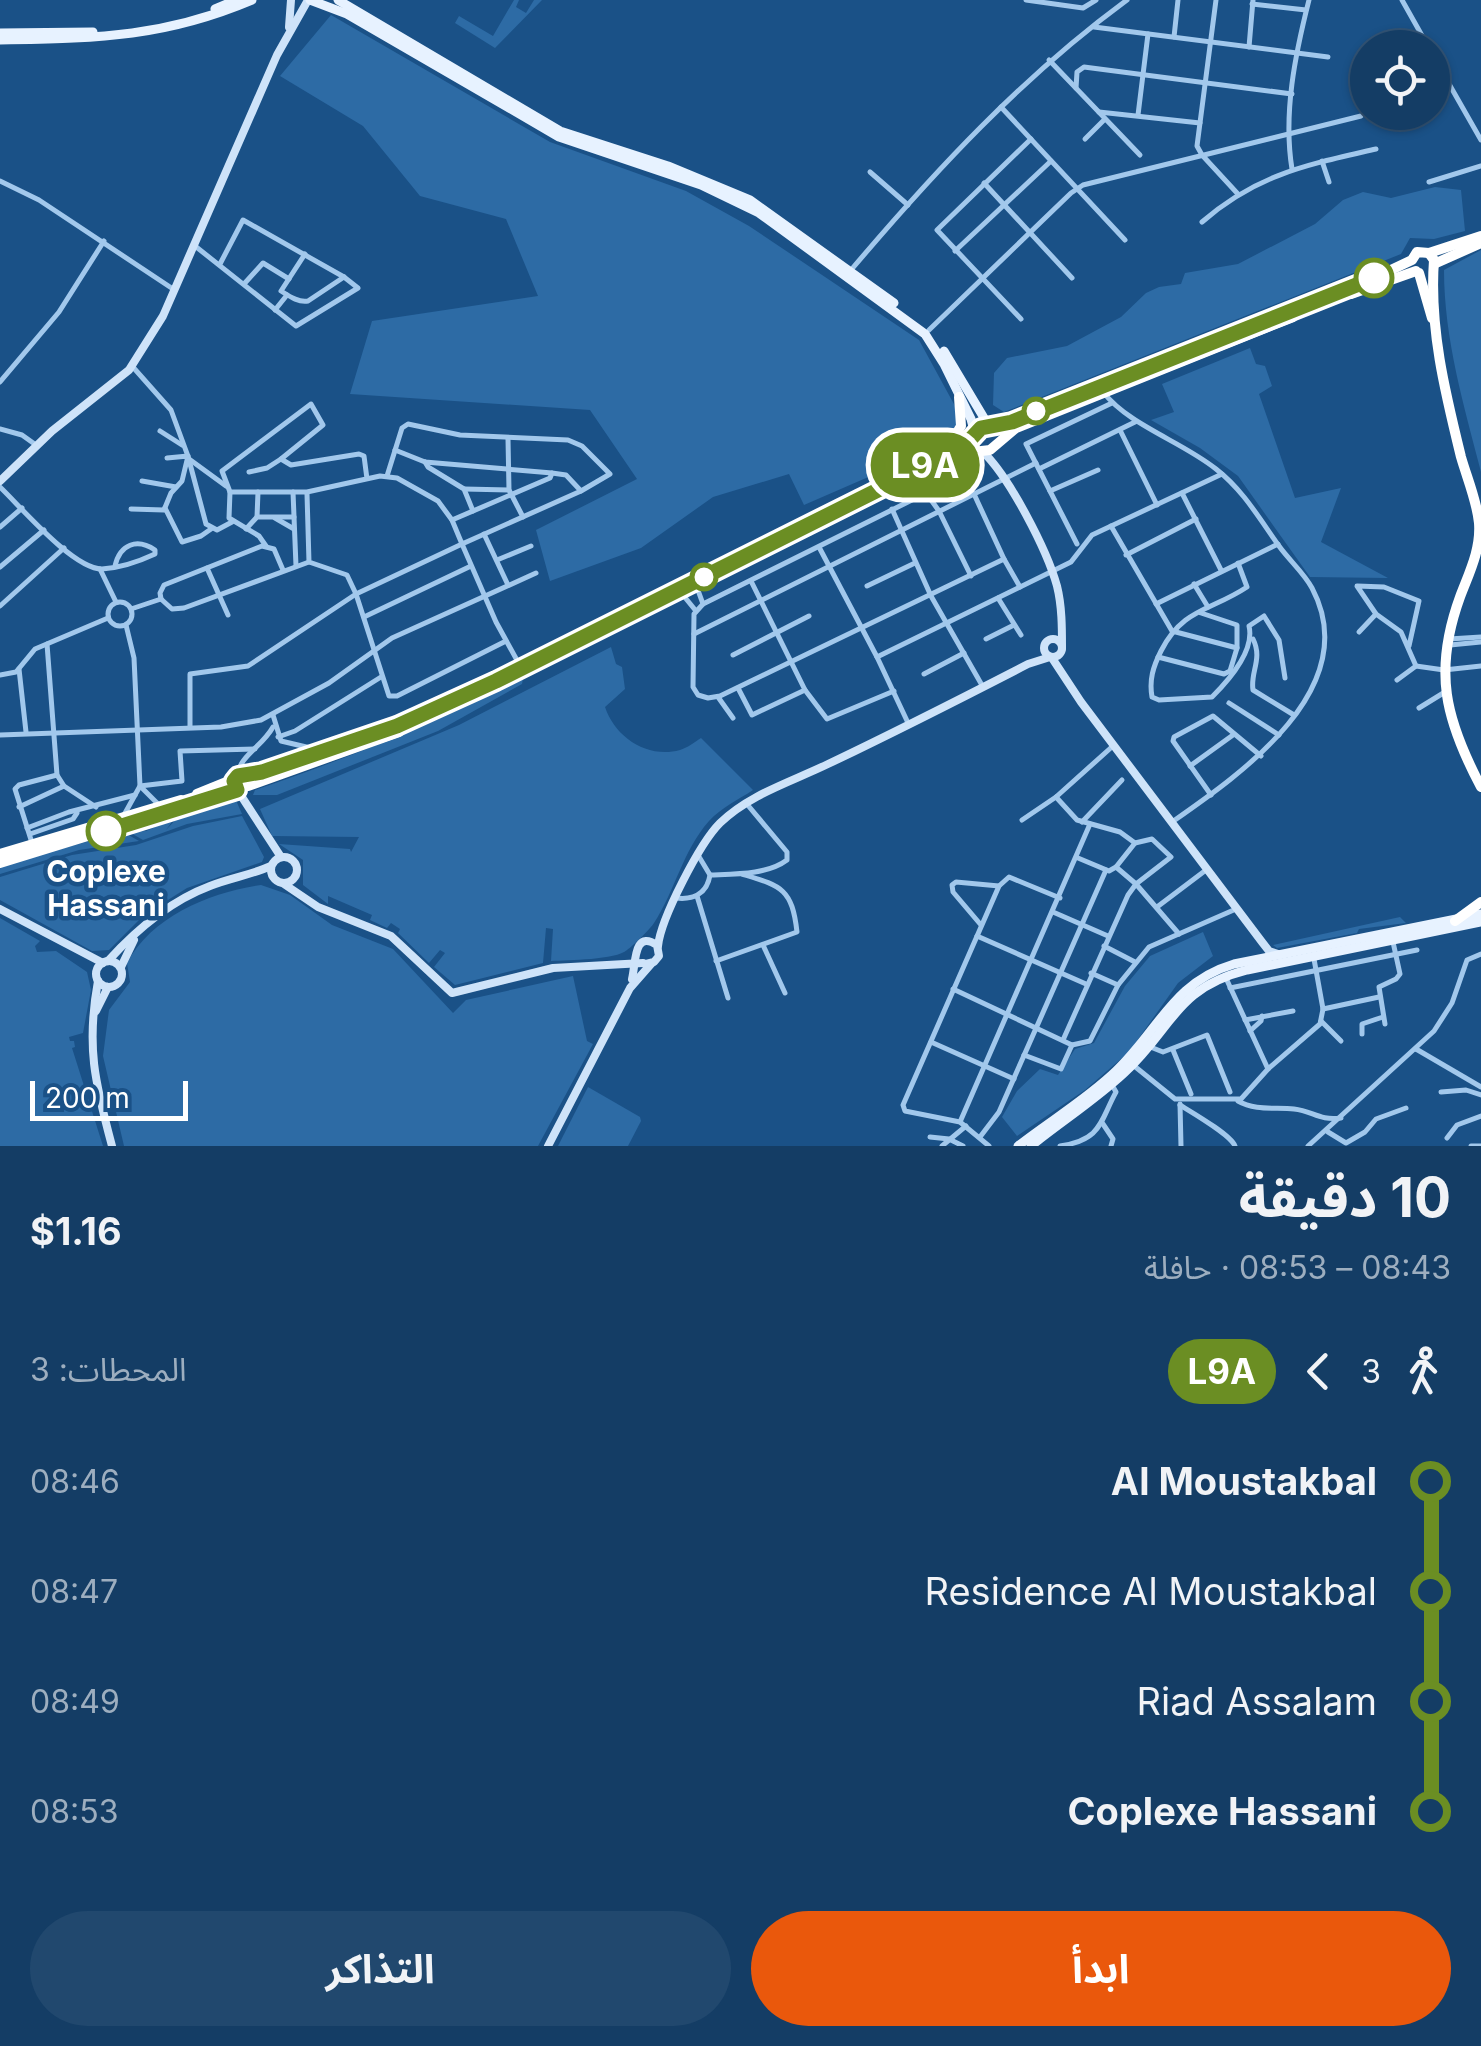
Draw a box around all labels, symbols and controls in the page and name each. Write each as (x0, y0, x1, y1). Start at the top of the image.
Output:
map controls (1350, 30, 1450, 130)
button: locate (1350, 30, 1450, 130)
unlabelled marker (1355, 259, 1393, 297)
unlabelled marker (1023, 398, 1049, 424)
line badge: L9A (868, 432, 982, 498)
text: L9A (891, 444, 959, 486)
unlabelled marker (691, 564, 717, 590)
marker: Coplexe Hassani (87, 812, 125, 850)
place label: Coplexe Hassani (46, 853, 166, 923)
scale bar (30, 1076, 188, 1120)
text: 200 m (45, 1081, 130, 1115)
text: 10 دقيقة (1239, 1164, 1451, 1230)
text: $1.16 (30, 1208, 122, 1254)
text: 08:43 – 08:53 · حافلة (1144, 1248, 1451, 1287)
icon: back (1291, 1344, 1346, 1399)
icon: walk (1396, 1344, 1451, 1399)
text: المحطات: 3 (30, 1350, 187, 1389)
text: L9A (1188, 1350, 1256, 1392)
text: 3 (1361, 1352, 1381, 1391)
text: Al Moustakbal (1111, 1458, 1377, 1504)
text: 08:46 (30, 1462, 120, 1501)
text: Residence Al Moustakbal (925, 1568, 1377, 1614)
text: 08:47 (30, 1572, 118, 1611)
text: Riad Assalam (1137, 1678, 1377, 1724)
text: 08:49 (30, 1682, 120, 1721)
text: Coplexe Hassani (1068, 1788, 1377, 1834)
text: 08:53 (30, 1792, 118, 1831)
button: التذاكر (30, 1911, 731, 2026)
button: ابدأ (751, 1911, 1451, 2026)

